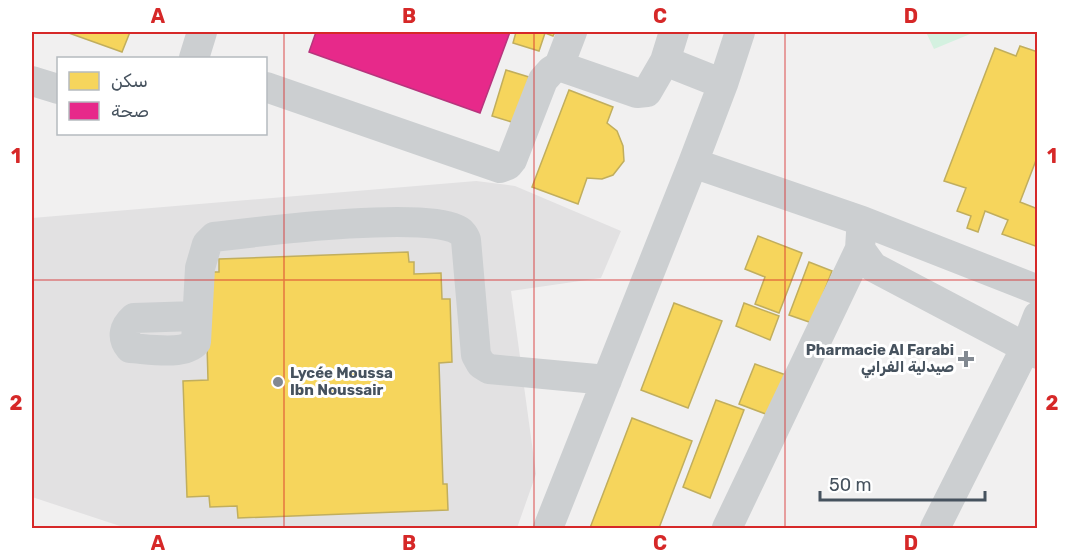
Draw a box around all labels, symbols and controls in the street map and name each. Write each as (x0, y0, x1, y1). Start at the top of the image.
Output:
text: A (151, 4, 166, 28)
text: B (402, 4, 416, 28)
text: C (653, 4, 667, 28)
text: D (904, 4, 918, 28)
legend (57, 57, 267, 135)
text: سكن (111, 70, 148, 92)
text: صحة (111, 100, 149, 122)
text: 1 (11, 144, 21, 168)
text: 1 (1047, 144, 1057, 168)
place label: Pharmacie Al Farabi صيدلية الفرابي (806, 341, 954, 379)
marker: Pharmacie Al Farabi صيدلية الفرابي (959, 352, 973, 366)
place label: Lycée Moussa Ibn Noussair (290, 364, 393, 399)
marker: Lycée Moussa Ibn Noussair (271, 375, 285, 389)
text: 2 (10, 391, 23, 415)
text: 2 (1046, 391, 1059, 415)
scale bar (820, 464, 985, 502)
text: 50 m (829, 474, 872, 496)
text: A (151, 531, 166, 555)
text: B (402, 531, 416, 555)
text: C (653, 531, 667, 555)
text: D (904, 531, 918, 555)

